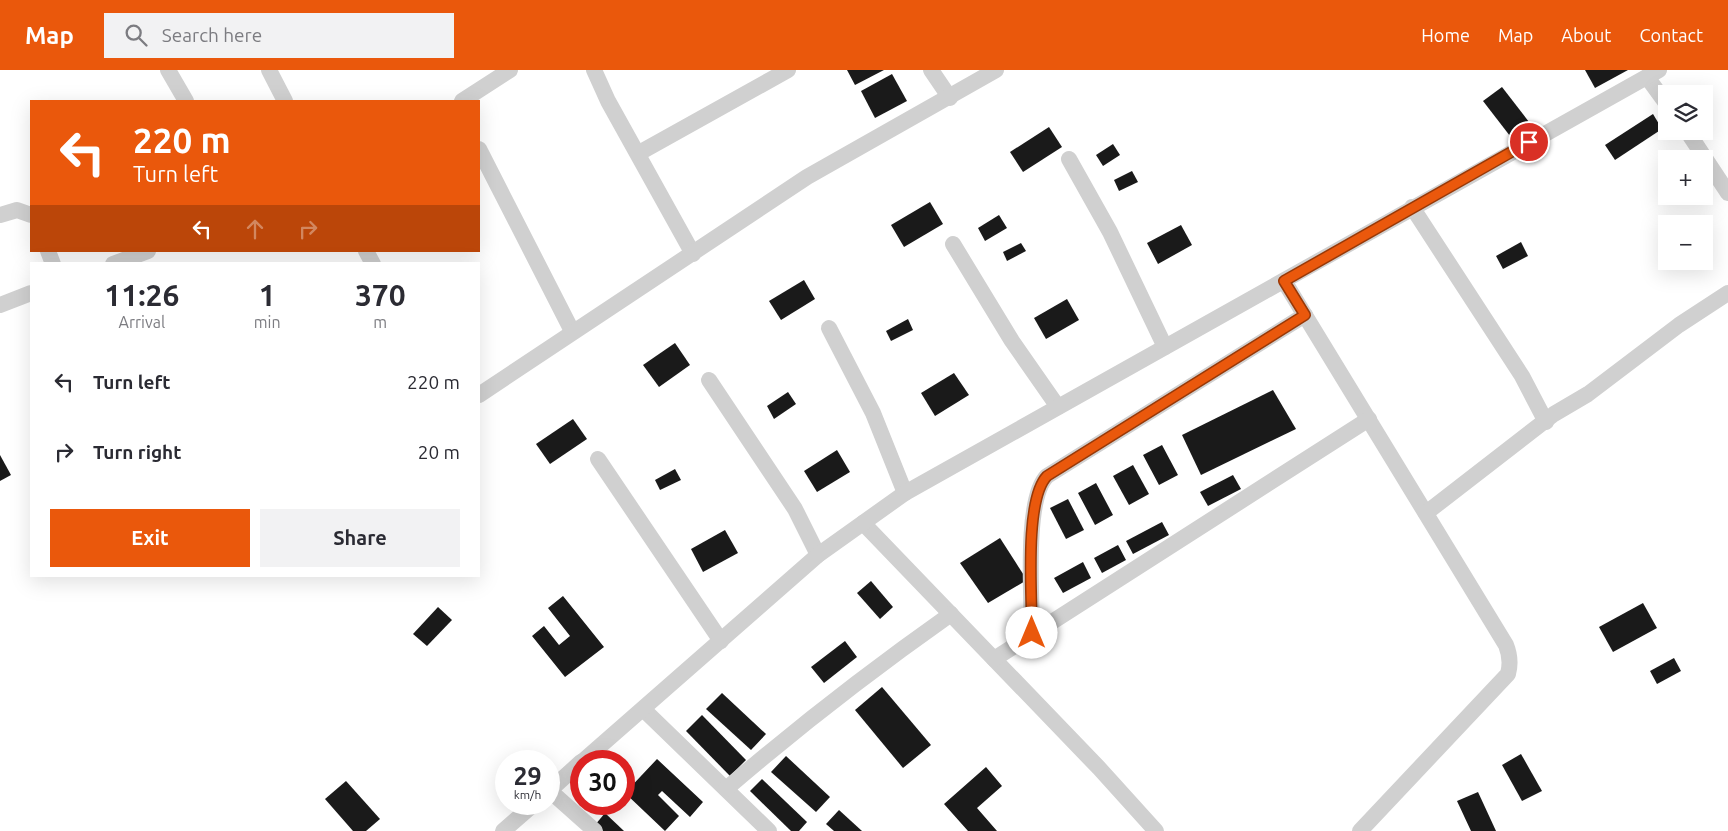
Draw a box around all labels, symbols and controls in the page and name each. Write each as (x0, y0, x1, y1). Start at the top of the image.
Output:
search box (104, 13, 454, 58)
icon: search (122, 21, 150, 49)
text: Map (25, 22, 74, 49)
text: Search here (162, 24, 262, 46)
text: Home (1421, 25, 1470, 45)
text: Map (1498, 25, 1533, 45)
text: About (1561, 25, 1611, 45)
text: Contact (1639, 25, 1703, 45)
map controls (1658, 85, 1713, 270)
button: layers (1658, 85, 1713, 140)
icon: left (50, 120, 115, 185)
text: 220 m (133, 120, 231, 160)
pin (1508, 121, 1550, 163)
icon: arrive (1515, 128, 1543, 156)
button: + (1658, 150, 1713, 205)
text: Turn left (133, 161, 218, 186)
icon: left (188, 215, 216, 243)
icon: ahead (241, 215, 269, 243)
icon: right (294, 215, 322, 243)
button: − (1658, 215, 1713, 270)
text: 11:26 (104, 278, 179, 312)
text: 1 (259, 278, 276, 312)
text: 370 (355, 278, 406, 312)
text: Arrival (119, 313, 165, 331)
text: min (254, 313, 281, 331)
text: m (373, 313, 387, 331)
icon: left (50, 368, 78, 396)
text: Turn left (93, 371, 171, 393)
text: 220 m (407, 371, 460, 393)
icon: right (50, 438, 78, 466)
text: Turn right (93, 441, 181, 463)
text: 20 m (418, 441, 460, 463)
button: Exit (50, 509, 250, 567)
button: Share (260, 509, 460, 567)
position arrow (1005, 606, 1057, 658)
speed limit sign: 30 (570, 750, 635, 815)
text: 29 (513, 762, 542, 790)
text: km/h (514, 788, 541, 801)

